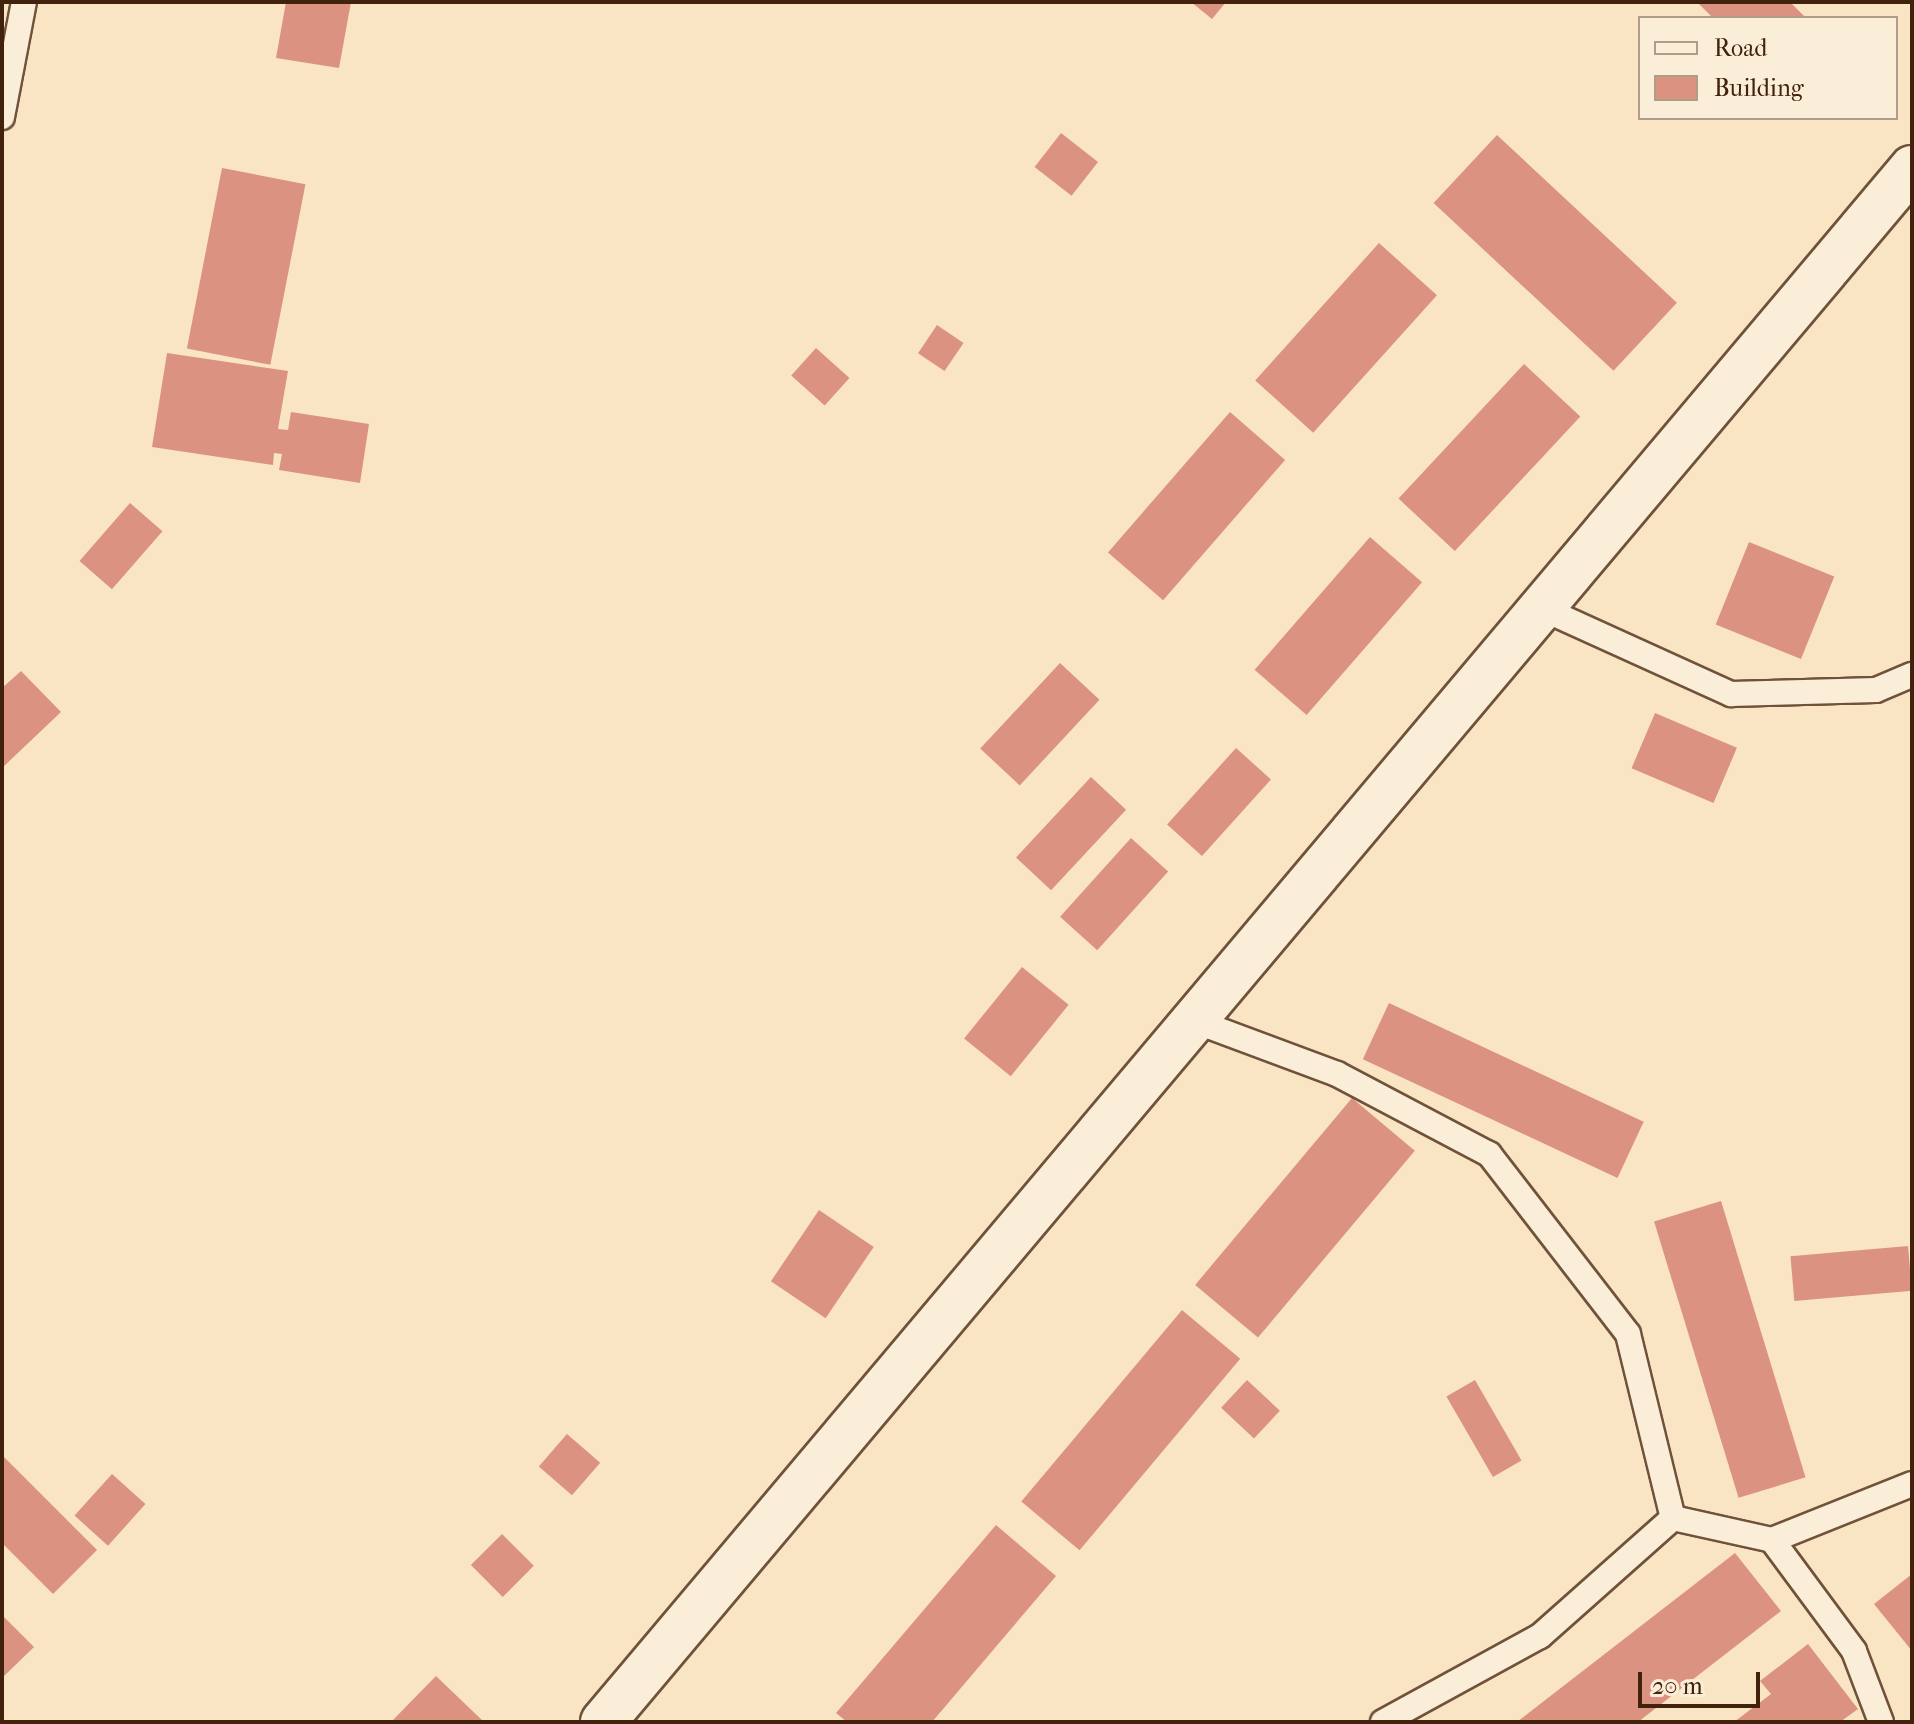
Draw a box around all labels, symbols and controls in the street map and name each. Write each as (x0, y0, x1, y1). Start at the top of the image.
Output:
legend (1638, 16, 1898, 120)
text: Road (1714, 34, 1767, 62)
text: Building (1714, 74, 1804, 102)
scale bar (1642, 1656, 1764, 1706)
text: 20 m (1652, 1672, 1703, 1700)

